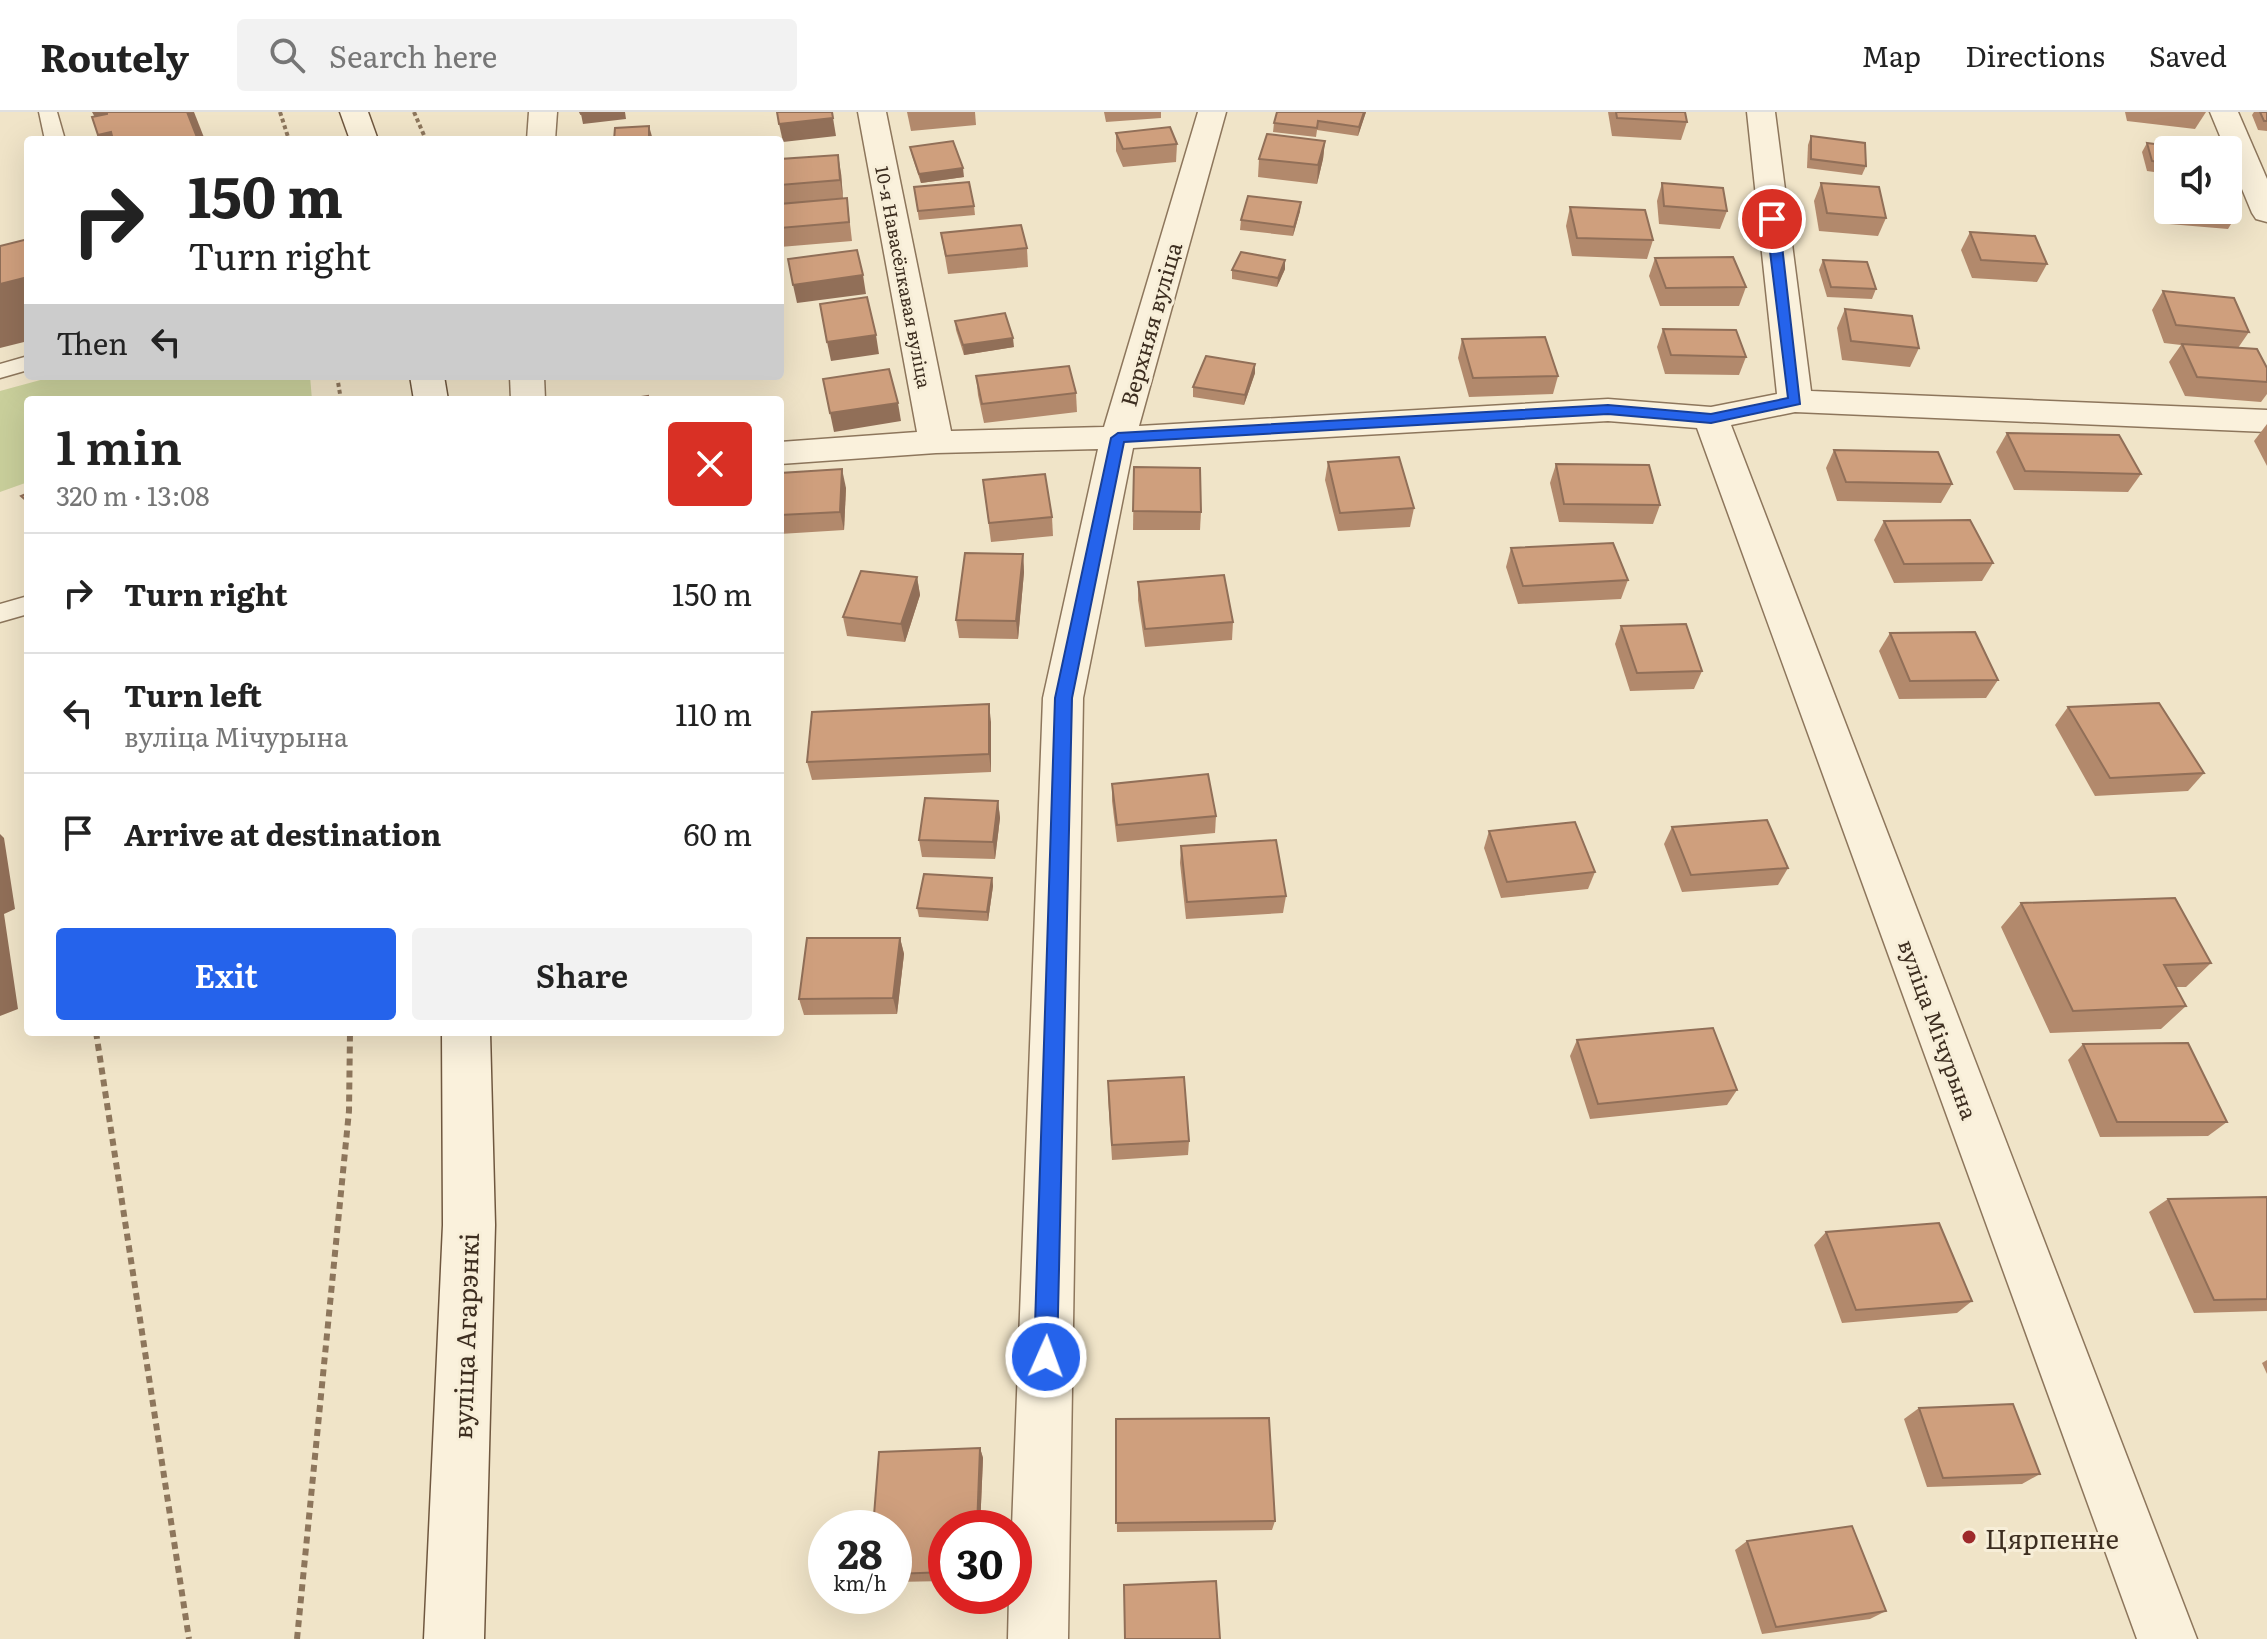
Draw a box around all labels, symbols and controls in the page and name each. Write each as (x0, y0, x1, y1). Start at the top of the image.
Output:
search box (237, 19, 797, 91)
text: Routely (40, 27, 189, 84)
icon: search (265, 33, 309, 77)
text: Search here (329, 33, 497, 77)
text: Map (1862, 34, 1921, 76)
text: Directions (1965, 34, 2105, 76)
text: Saved (2149, 34, 2227, 76)
map controls (2154, 136, 2242, 224)
button: sound (2154, 136, 2242, 224)
text: 150 m (188, 152, 343, 235)
street label: 10-я Навасёлкавая вуліца (869, 164, 939, 391)
icon: right (56, 168, 160, 272)
pin (1738, 185, 1806, 253)
icon: arrive (1750, 197, 1794, 241)
text: Turn right (188, 228, 371, 281)
street label: Верхняя вуліца (1111, 238, 1189, 410)
text: Then (56, 320, 128, 364)
icon: left (144, 320, 188, 364)
text: 1 min (56, 409, 182, 480)
button: close (668, 422, 752, 506)
text: 320 m · 13:08 (56, 475, 210, 514)
icon: right (56, 571, 100, 615)
text: Turn right (124, 571, 288, 615)
text: 150 m (672, 571, 752, 615)
text: Turn left (124, 672, 262, 716)
icon: left (56, 691, 100, 735)
text: 110 m (675, 691, 752, 735)
text: вуліца Мічурына (124, 716, 348, 755)
icon: arrive (56, 811, 100, 855)
text: Arrive at destination (124, 811, 441, 855)
text: 60 m (683, 811, 752, 855)
button: Exit (56, 928, 396, 1020)
button: Share (412, 928, 752, 1020)
street label: вуліца Мічурына (1891, 934, 1987, 1124)
street label: вуліца Агарэнкі (441, 1232, 487, 1440)
position arrow (1004, 1315, 1088, 1399)
speed limit sign: 30 (928, 1510, 1032, 1614)
place label: Цярпенне (1985, 1518, 2119, 1557)
text: 28 (837, 1522, 883, 1581)
marker: Цярпенне (1960, 1528, 1978, 1546)
text: km/h (833, 1567, 887, 1597)

